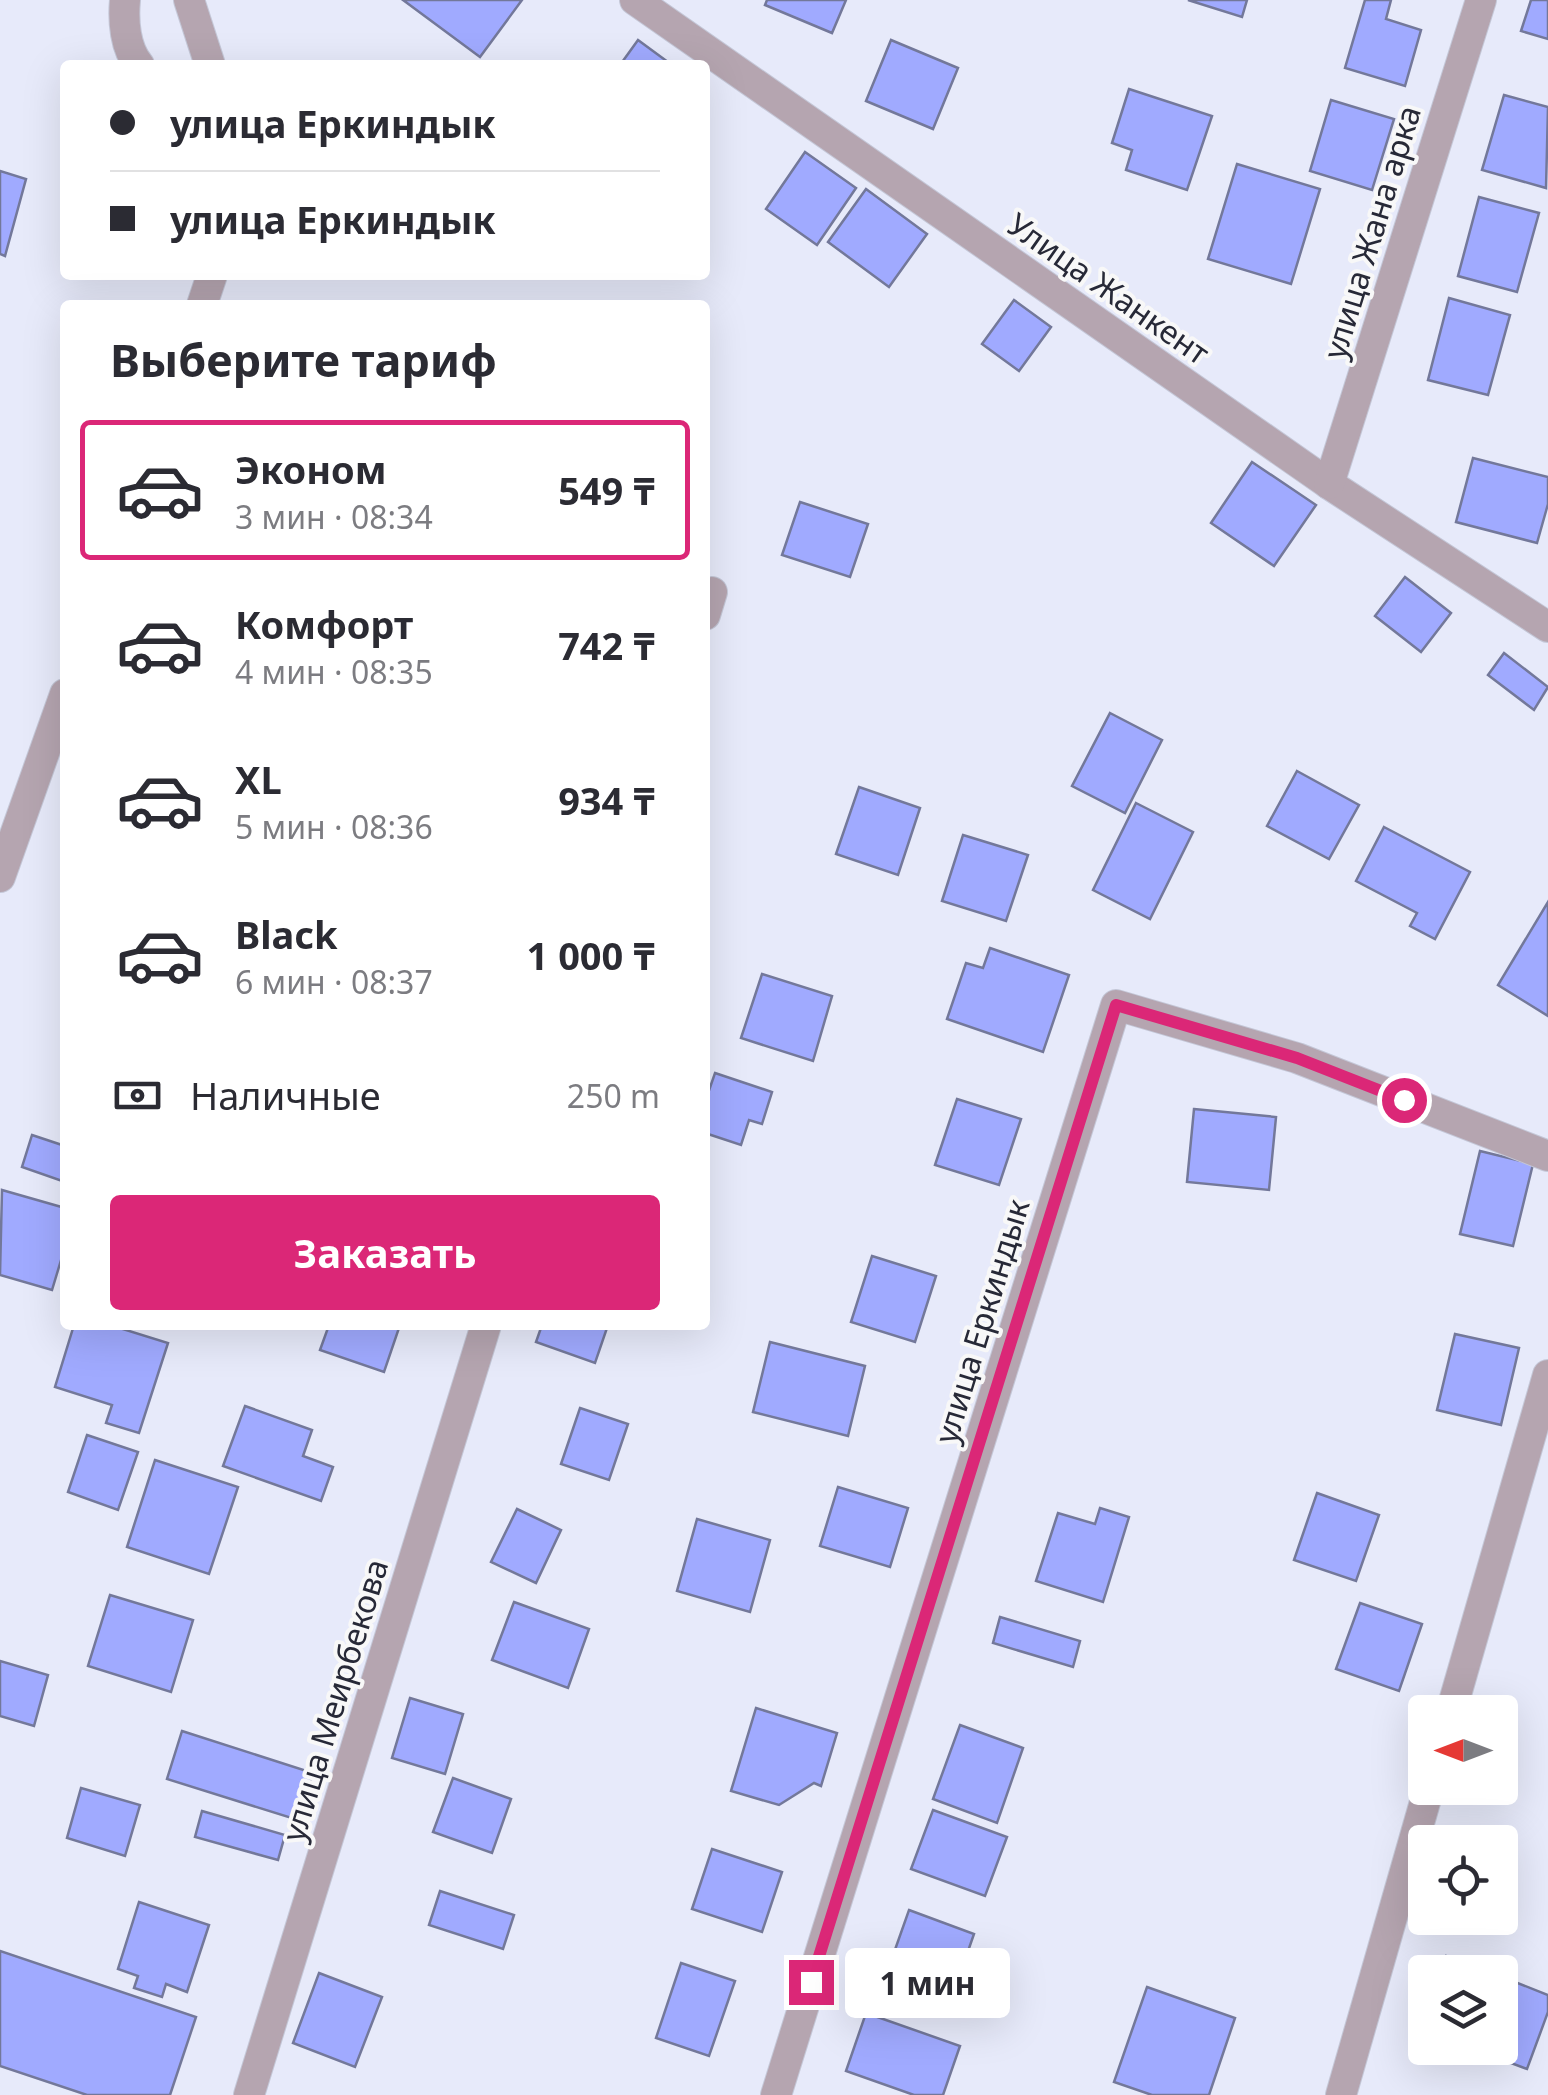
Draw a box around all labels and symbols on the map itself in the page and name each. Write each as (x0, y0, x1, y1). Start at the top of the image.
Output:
street label: улица Жана арка (1312, 100, 1430, 364)
street label: Улица Жанкент (1000, 202, 1219, 374)
route start (1382, 1078, 1427, 1123)
street label: улица Еркиндык (923, 1193, 1039, 1449)
street label: улица Меирбекова (271, 1554, 397, 1846)
north arrow (1408, 1695, 1518, 1805)
callout: 1 мин (846, 1947, 1011, 2017)
route end (789, 1960, 834, 2005)

